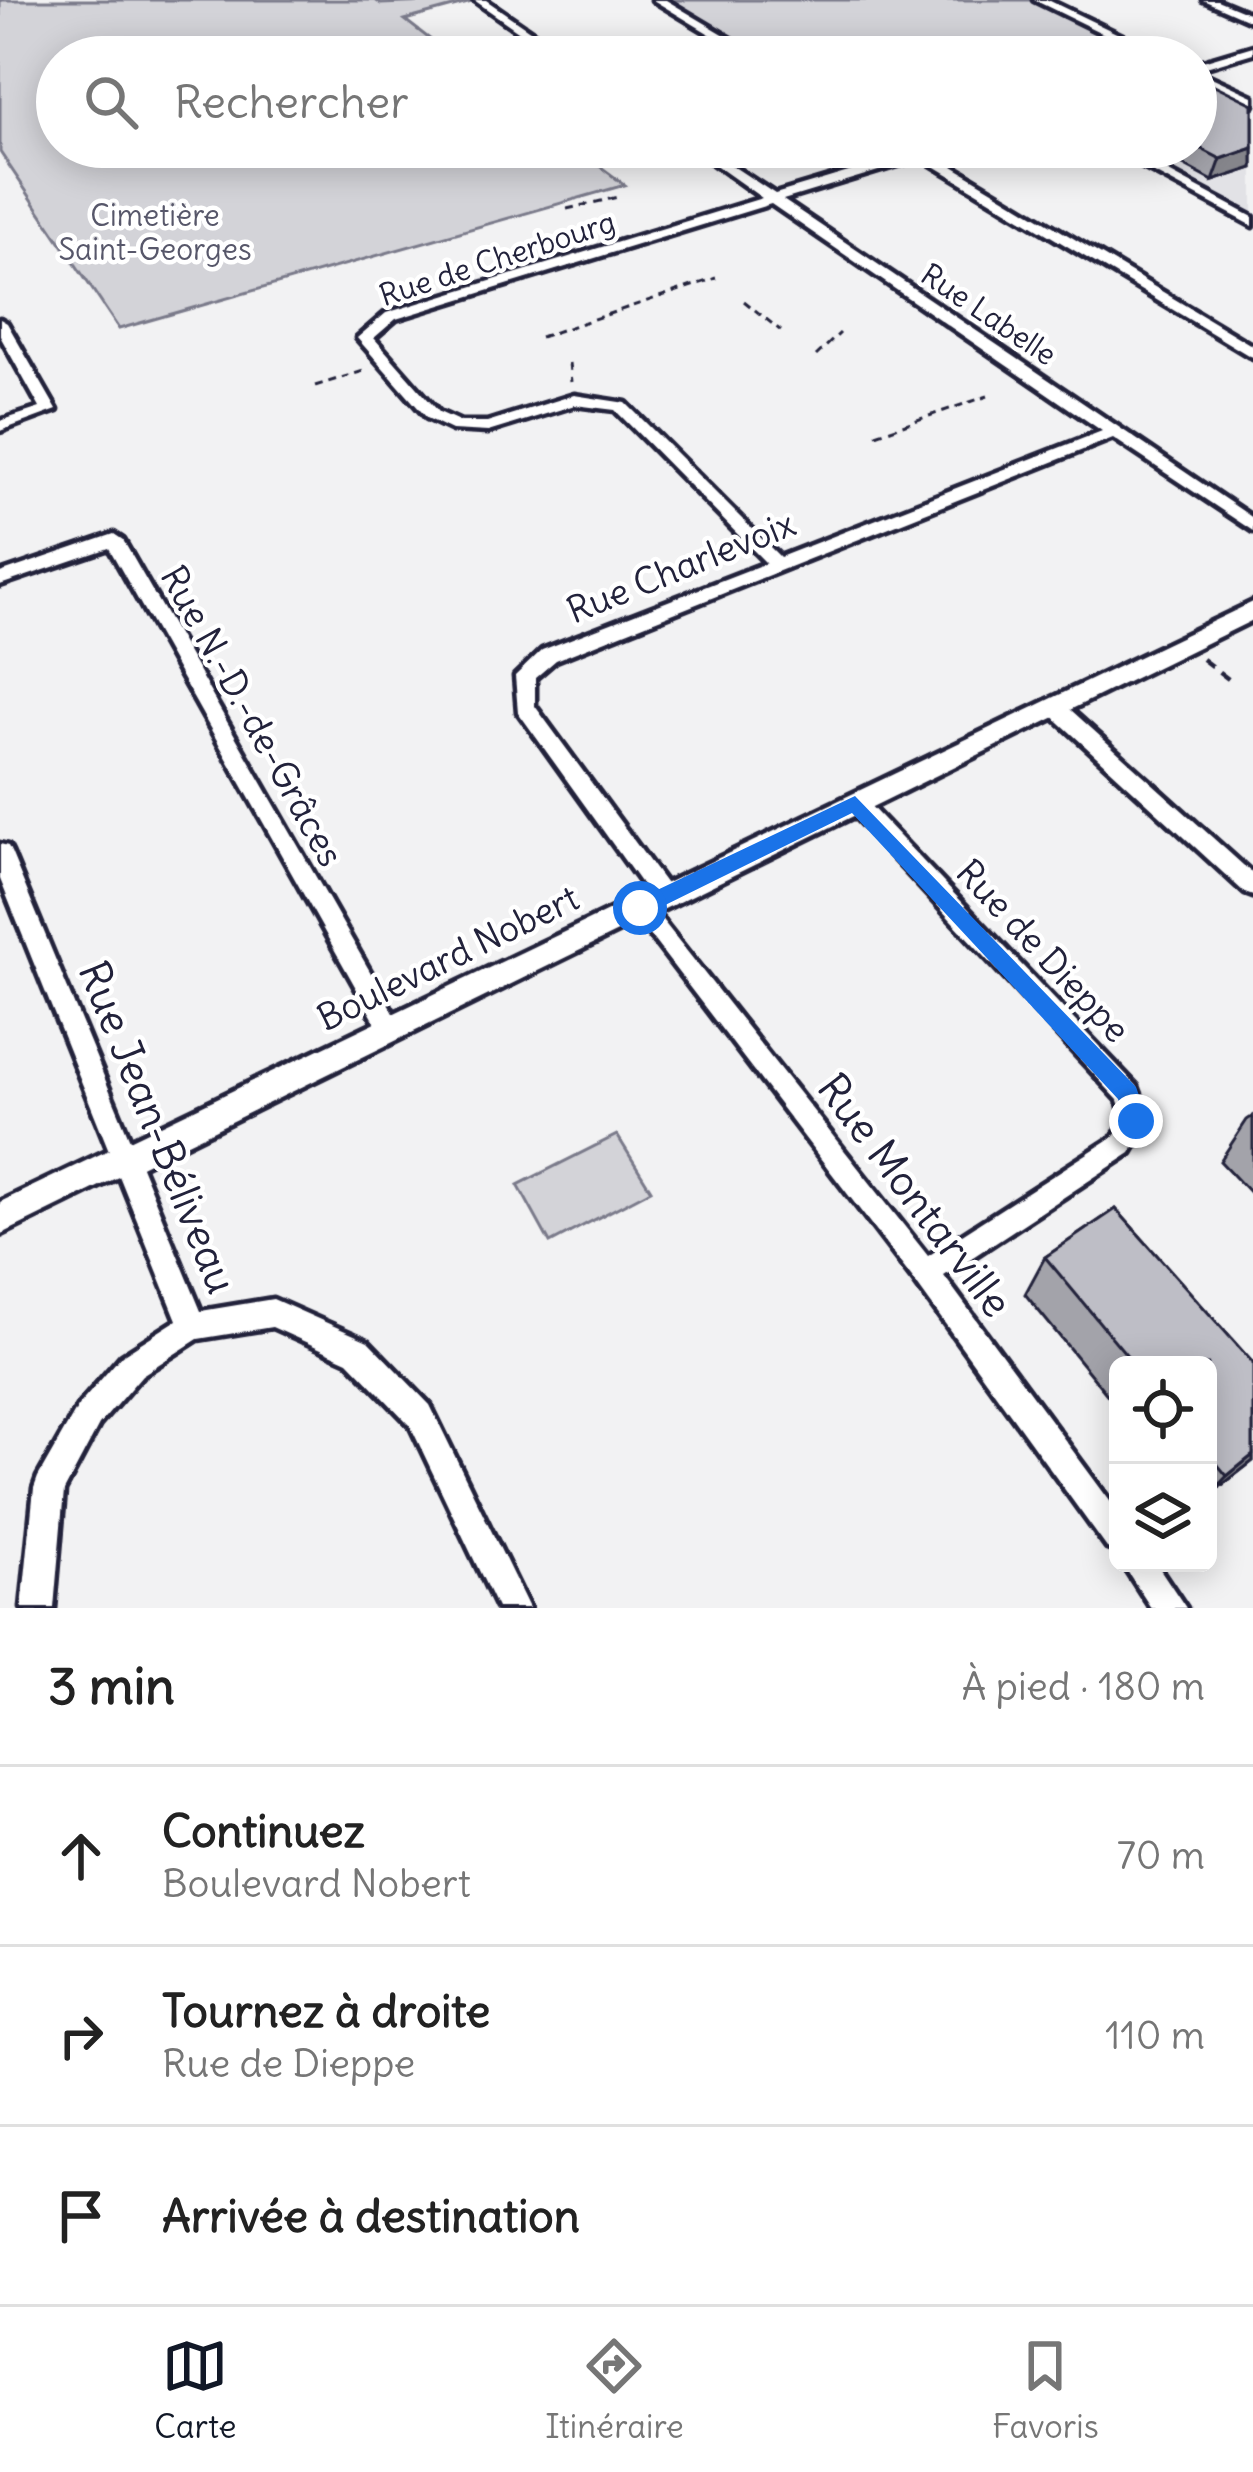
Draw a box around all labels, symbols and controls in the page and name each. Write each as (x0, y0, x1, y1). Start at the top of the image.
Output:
search box (36, 36, 1217, 168)
icon: search (78, 69, 144, 135)
text: Rechercher (174, 74, 409, 130)
park label: Cimetière Saint-Georges (58, 196, 252, 268)
street label: Rue de Cherbourg (374, 202, 620, 314)
street label: Rue Labelle (914, 255, 1064, 373)
street label: Rue Charlevoix (560, 501, 802, 633)
street label: Rue N.-D.-de-Grâces (151, 558, 353, 874)
street label: Rue de Dieppe (947, 850, 1139, 1052)
street label: Boulevard Nobert (310, 875, 586, 1041)
route start (613, 881, 667, 935)
street label: Rue Jean-Béliveau (68, 953, 248, 1301)
street label: Rue Montarville (807, 1063, 1023, 1327)
route end (1109, 1094, 1163, 1148)
map controls (1109, 1356, 1217, 1572)
button: locate (1109, 1356, 1217, 1464)
button: layers (1109, 1464, 1217, 1572)
text: 3 min (48, 1654, 175, 1718)
text: À pied · 180 m (961, 1662, 1205, 1711)
text: Continuez (162, 1803, 365, 1859)
icon: ahead (48, 1823, 114, 1889)
text: 70 m (1117, 1831, 1205, 1880)
text: Boulevard Nobert (162, 1859, 471, 1908)
text: Tournez à droite (162, 1983, 490, 2039)
icon: right (48, 2003, 114, 2069)
text: 110 m (1105, 2011, 1205, 2060)
text: Rue de Dieppe (162, 2039, 415, 2088)
icon: arrive (48, 2183, 114, 2249)
text: Arrivée à destination (162, 2188, 580, 2244)
tab: Carte (154, 2333, 237, 2447)
tab: Itinéraire (545, 2333, 684, 2447)
tab: Favoris (992, 2333, 1099, 2447)

